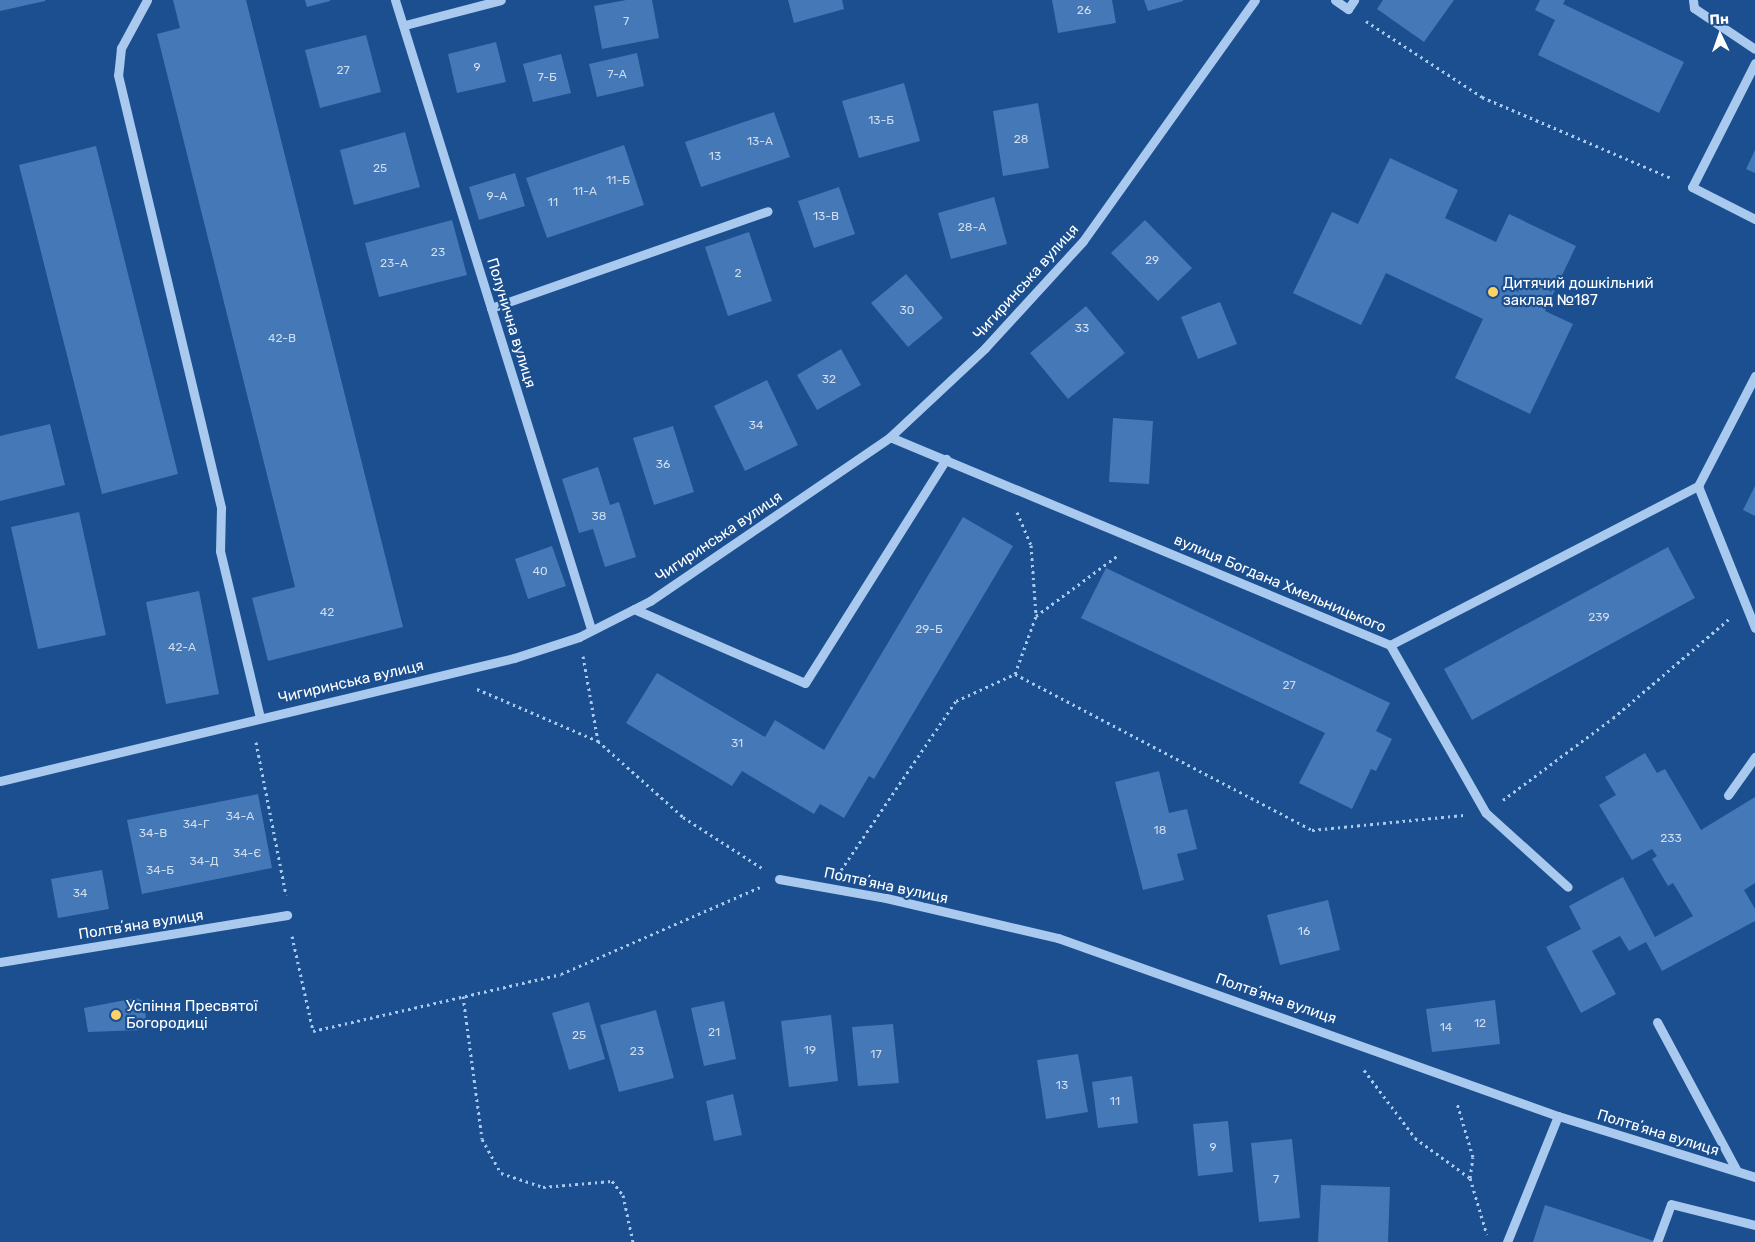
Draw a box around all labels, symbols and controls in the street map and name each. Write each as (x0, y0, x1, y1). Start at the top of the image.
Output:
house number: 26 (1077, 4, 1091, 18)
north arrow (1695, 10, 1745, 60)
text: Пн (1709, 11, 1729, 29)
house number: 7 (623, 15, 629, 29)
house number: 9 (473, 61, 481, 75)
house number: 27 (336, 64, 350, 78)
house number: 7-А (607, 68, 627, 82)
house number: 7-Б (537, 71, 557, 85)
house number: 13-Б (868, 114, 894, 128)
house number: 28 (1014, 133, 1028, 147)
house number: 13-А (747, 135, 773, 149)
house number: 13 (709, 150, 721, 164)
house number: 25 (373, 162, 387, 176)
house number: 11-Б (606, 174, 630, 188)
house number: 11-А (573, 185, 597, 199)
house number: 9-А (487, 190, 507, 204)
house number: 11 (548, 196, 558, 210)
house number: 13-В (813, 210, 839, 224)
house number: 28-А (958, 221, 986, 235)
street label: Чигиринська вулиця (969, 221, 1083, 343)
house number: 23 (431, 246, 445, 260)
house number: 29 (1145, 254, 1159, 268)
street label: Полунична вулиця (483, 256, 539, 390)
house number: 23-А (380, 257, 408, 271)
house number: 2 (734, 267, 742, 281)
place label: Дитячий дошкільний заклад №187 (1503, 274, 1654, 309)
marker: Дитячий дошкільний заклад №187 (1487, 286, 1499, 298)
house number: 30 (900, 304, 914, 318)
house number: 33 (1075, 322, 1089, 336)
house number: 42-В (268, 332, 296, 346)
house number: 32 (822, 373, 836, 387)
house number: 34 (749, 419, 763, 433)
house number: 36 (656, 458, 670, 472)
street label: Чигиринська вулиця (652, 488, 786, 586)
house number: 38 (592, 510, 606, 524)
street label: вулиця Богдана Хмельницького (1171, 531, 1389, 637)
house number: 40 (532, 565, 548, 579)
house number: 42 (320, 606, 334, 620)
house number: 239 (1588, 611, 1610, 625)
house number: 29-Б (915, 623, 943, 637)
house number: 42-А (168, 641, 196, 655)
street label: Чигиринська вулиця (276, 656, 426, 708)
house number: 27 (1282, 679, 1296, 693)
house number: 31 (731, 737, 743, 751)
house number: 34-А (226, 810, 254, 824)
house number: 34-Г (183, 818, 209, 832)
house number: 18 (1154, 824, 1166, 838)
house number: 34-В (139, 827, 167, 841)
house number: 233 (1660, 832, 1682, 846)
house number: 34-Є (233, 847, 261, 861)
house number: 34-Д (190, 855, 218, 869)
house number: 34-Б (146, 864, 174, 878)
street label: Полтвʼяна вулиця (822, 864, 950, 908)
house number: 34 (73, 887, 87, 901)
street label: Полтвʼяна вулиця (77, 906, 205, 944)
house number: 16 (1298, 925, 1310, 939)
street label: Полтвʼяна вулиця (1213, 970, 1339, 1028)
place label: Успіння Пресвятої Богородиці (126, 997, 258, 1032)
marker: Успіння Пресвятої Богородиці (110, 1009, 122, 1021)
house number: 12 (1474, 1017, 1486, 1031)
house number: 14 (1440, 1021, 1452, 1035)
house number: 21 (708, 1026, 720, 1040)
house number: 25 (572, 1029, 586, 1043)
house number: 19 (804, 1044, 816, 1058)
house number: 23 (630, 1045, 644, 1059)
house number: 17 (870, 1048, 882, 1062)
house number: 13 (1056, 1079, 1068, 1093)
house number: 11 (1110, 1095, 1120, 1109)
street label: Полтвʼяна вулиця (1595, 1106, 1721, 1160)
house number: 9 (1209, 1141, 1217, 1155)
house number: 7 (1273, 1173, 1279, 1187)

